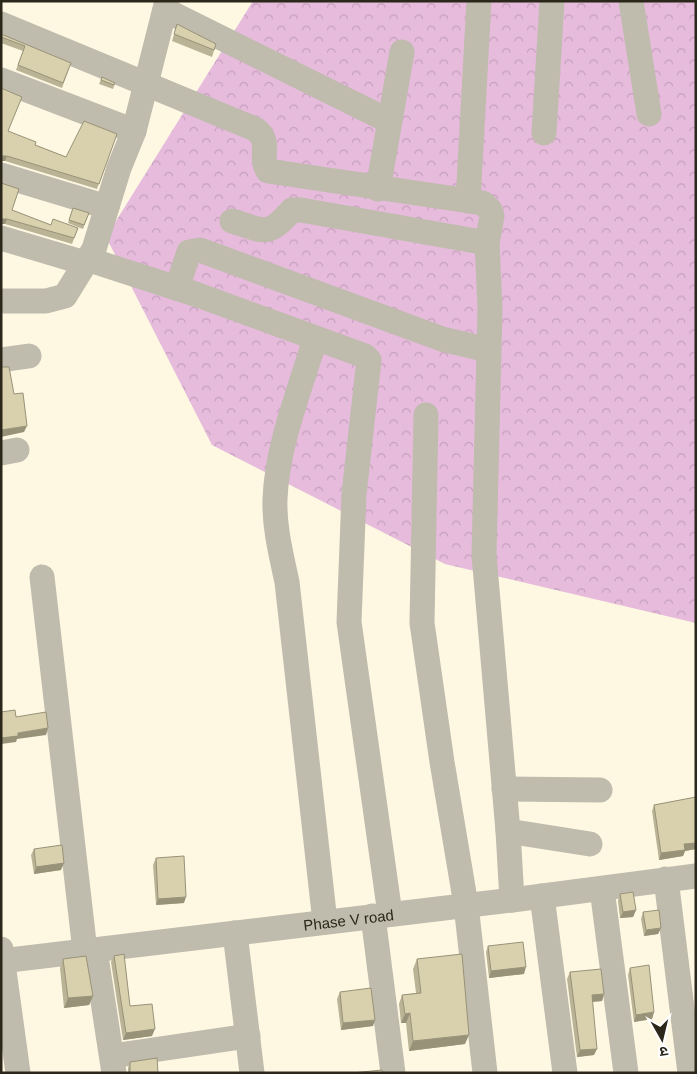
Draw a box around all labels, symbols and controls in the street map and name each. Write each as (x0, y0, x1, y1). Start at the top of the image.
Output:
street label: Phase V road (302, 906, 395, 933)
north arrow (637, 1014, 687, 1064)
text: उ (658, 1043, 669, 1060)

